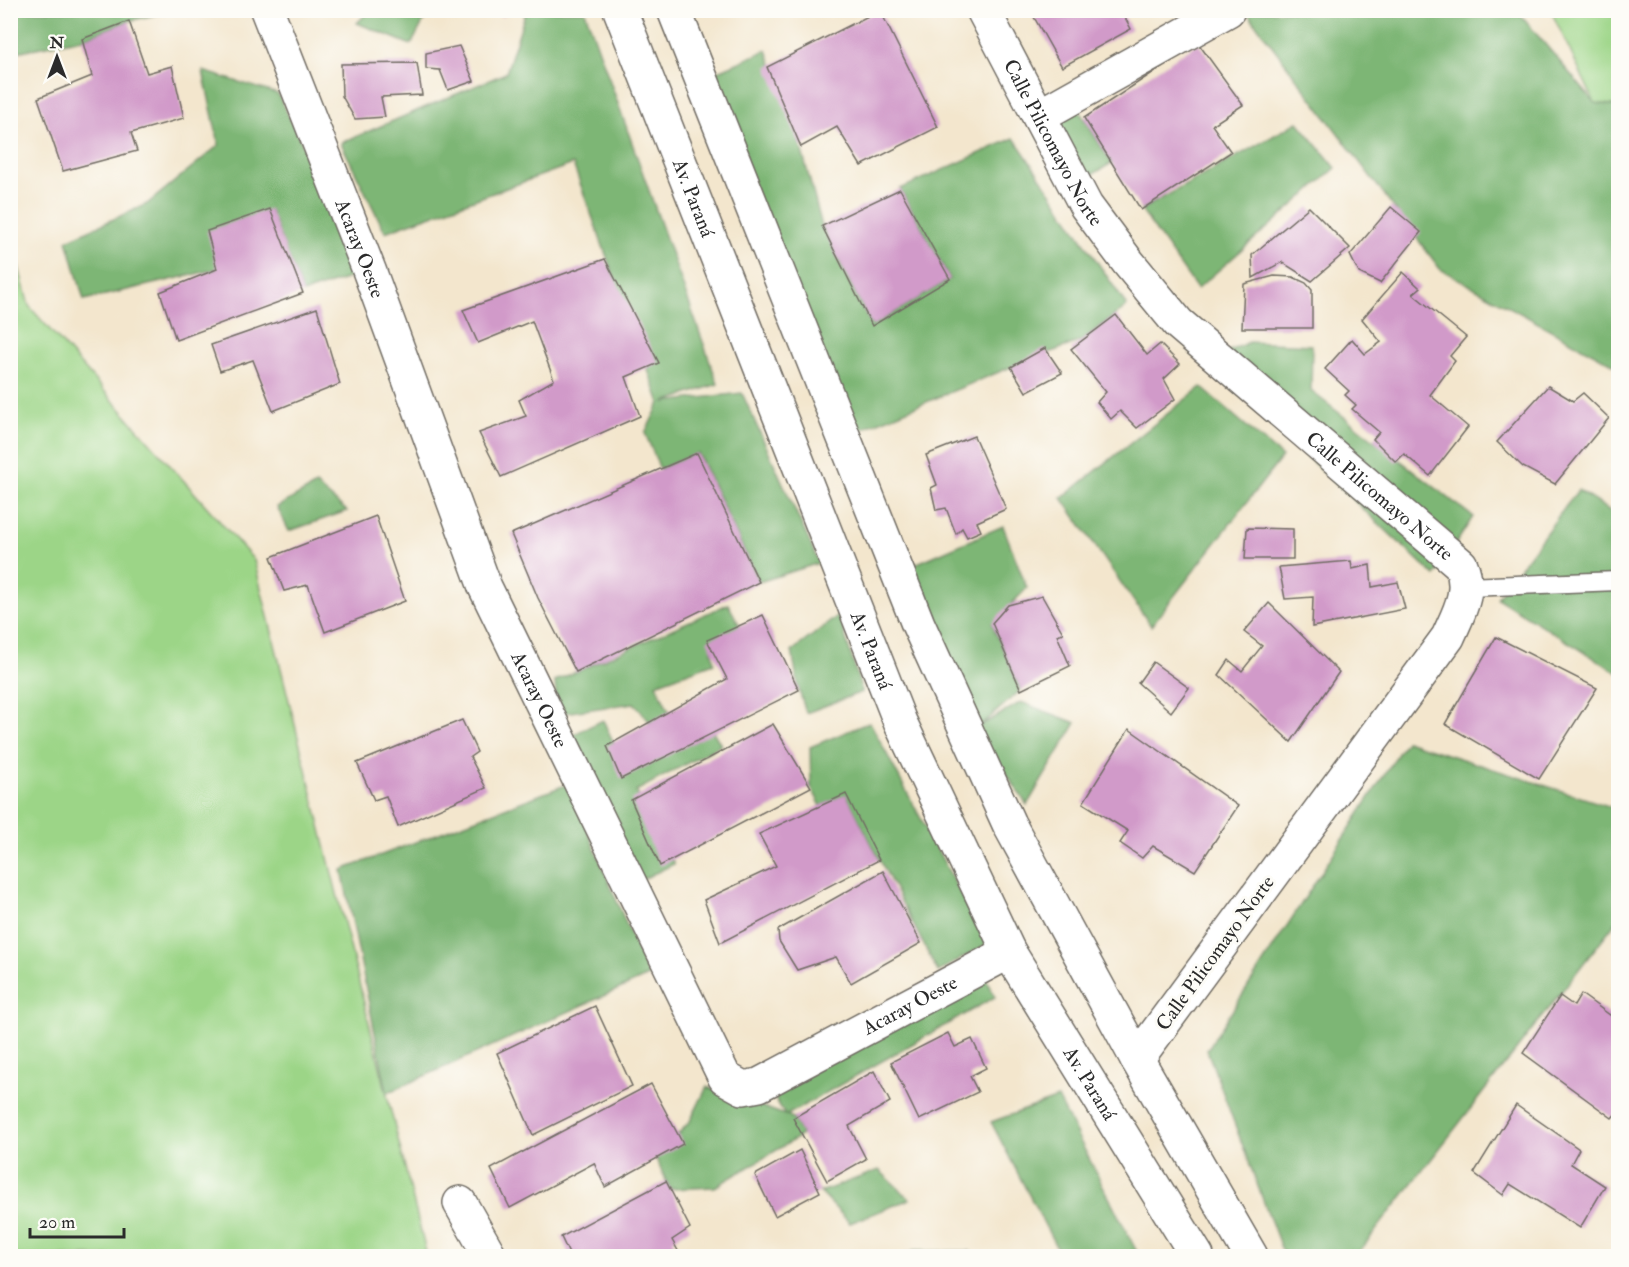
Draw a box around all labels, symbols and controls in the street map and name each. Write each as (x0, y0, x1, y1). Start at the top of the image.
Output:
north arrow (27, 27, 87, 87)
text: N (49, 33, 65, 53)
street label: Calle Pilicomayo Norte (998, 55, 1109, 231)
street label: Av. Paraná (667, 154, 721, 241)
street label: Acaray Oeste (330, 194, 391, 301)
street label: Calle Pilicomayo Norte (1301, 426, 1459, 566)
street label: Av. Paraná (845, 607, 899, 694)
street label: Acaray Oeste (505, 646, 574, 752)
street label: Calle Pilicomayo Norte (1150, 870, 1280, 1036)
street label: Acaray Oeste (857, 969, 961, 1041)
street label: Av. Paraná (1057, 1041, 1123, 1125)
scale bar (30, 1201, 124, 1239)
text: 20 m (39, 1211, 75, 1234)

